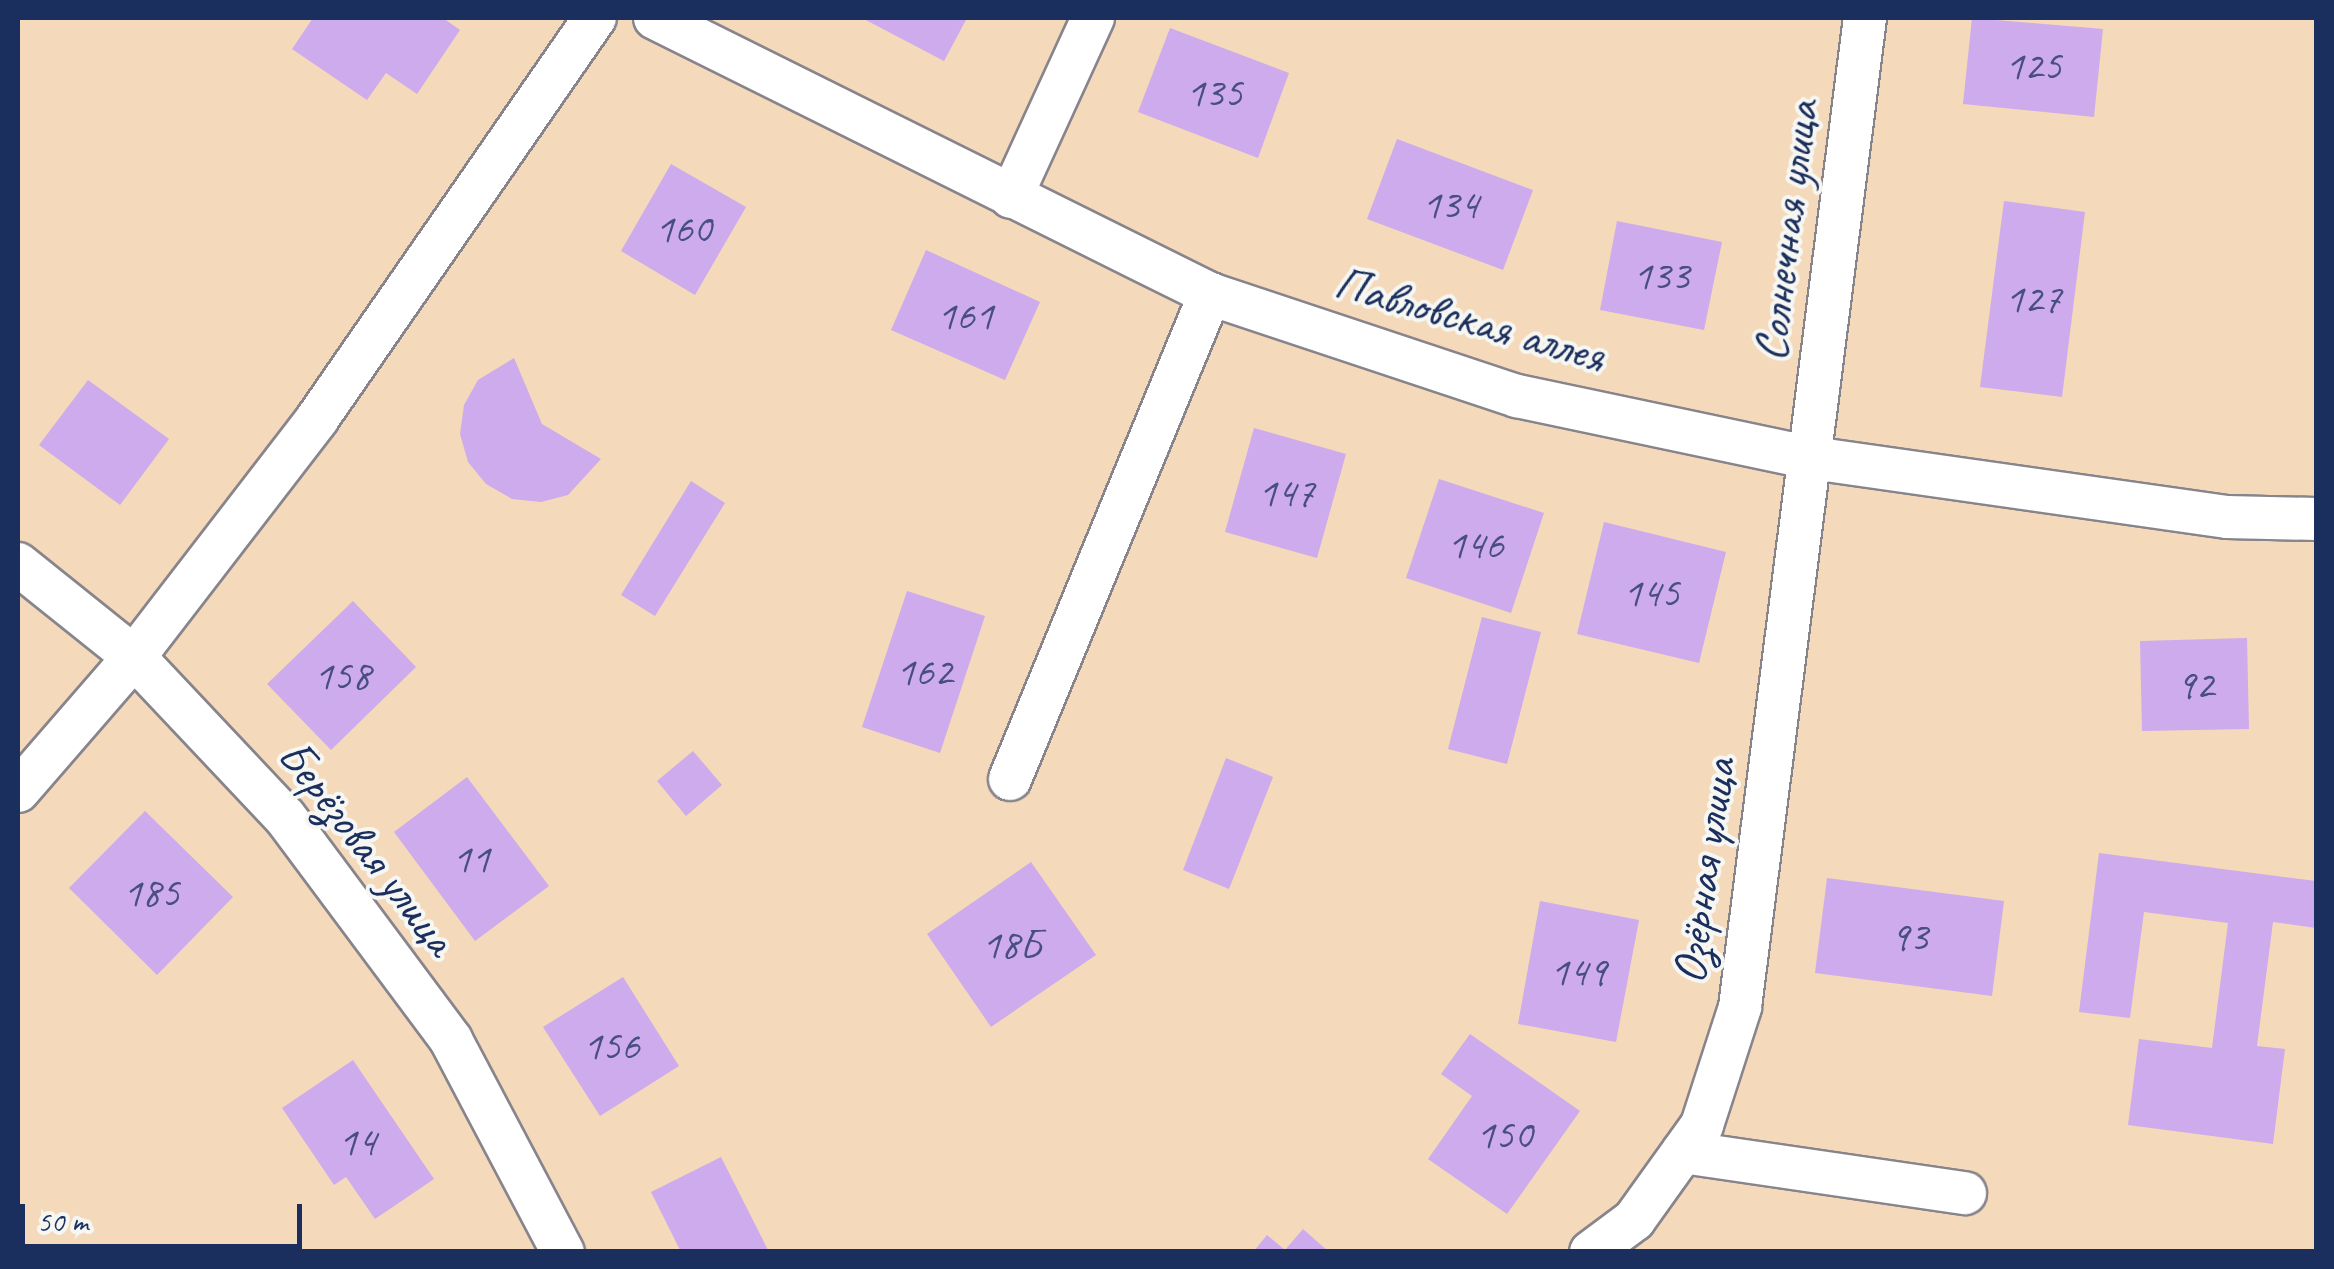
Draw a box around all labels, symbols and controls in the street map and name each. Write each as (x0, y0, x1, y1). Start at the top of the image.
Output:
house number: 125 (2005, 41, 2061, 91)
house number: 135 (1186, 68, 1242, 118)
street label: Солнечная улица (1741, 95, 1831, 367)
house number: 134 (1422, 180, 1478, 230)
house number: 160 (655, 204, 711, 254)
house number: 133 (1633, 251, 1689, 301)
street label: Павловская аллея (1328, 253, 1612, 385)
house number: 127 (2005, 274, 2061, 324)
house number: 161 (937, 291, 993, 341)
house number: 147 (1258, 468, 1314, 518)
house number: 146 (1447, 520, 1503, 570)
house number: 145 (1623, 568, 1679, 618)
house number: 162 (896, 647, 952, 697)
house number: 158 (314, 651, 370, 701)
house number: 92 (2176, 660, 2214, 710)
street label: Берёзовая улица (265, 728, 469, 966)
street label: Озёрная улица (1660, 753, 1748, 989)
house number: 11 (452, 834, 490, 884)
house number: 185 (123, 868, 179, 918)
house number: 93 (1890, 912, 1928, 962)
house number: 18Б (981, 920, 1041, 970)
house number: 149 (1550, 947, 1606, 997)
house number: 156 (583, 1021, 639, 1071)
house number: 150 (1476, 1110, 1532, 1160)
house number: 14 (338, 1117, 376, 1167)
scale bar (25, 1184, 308, 1246)
text: 50 m (37, 1202, 88, 1240)

